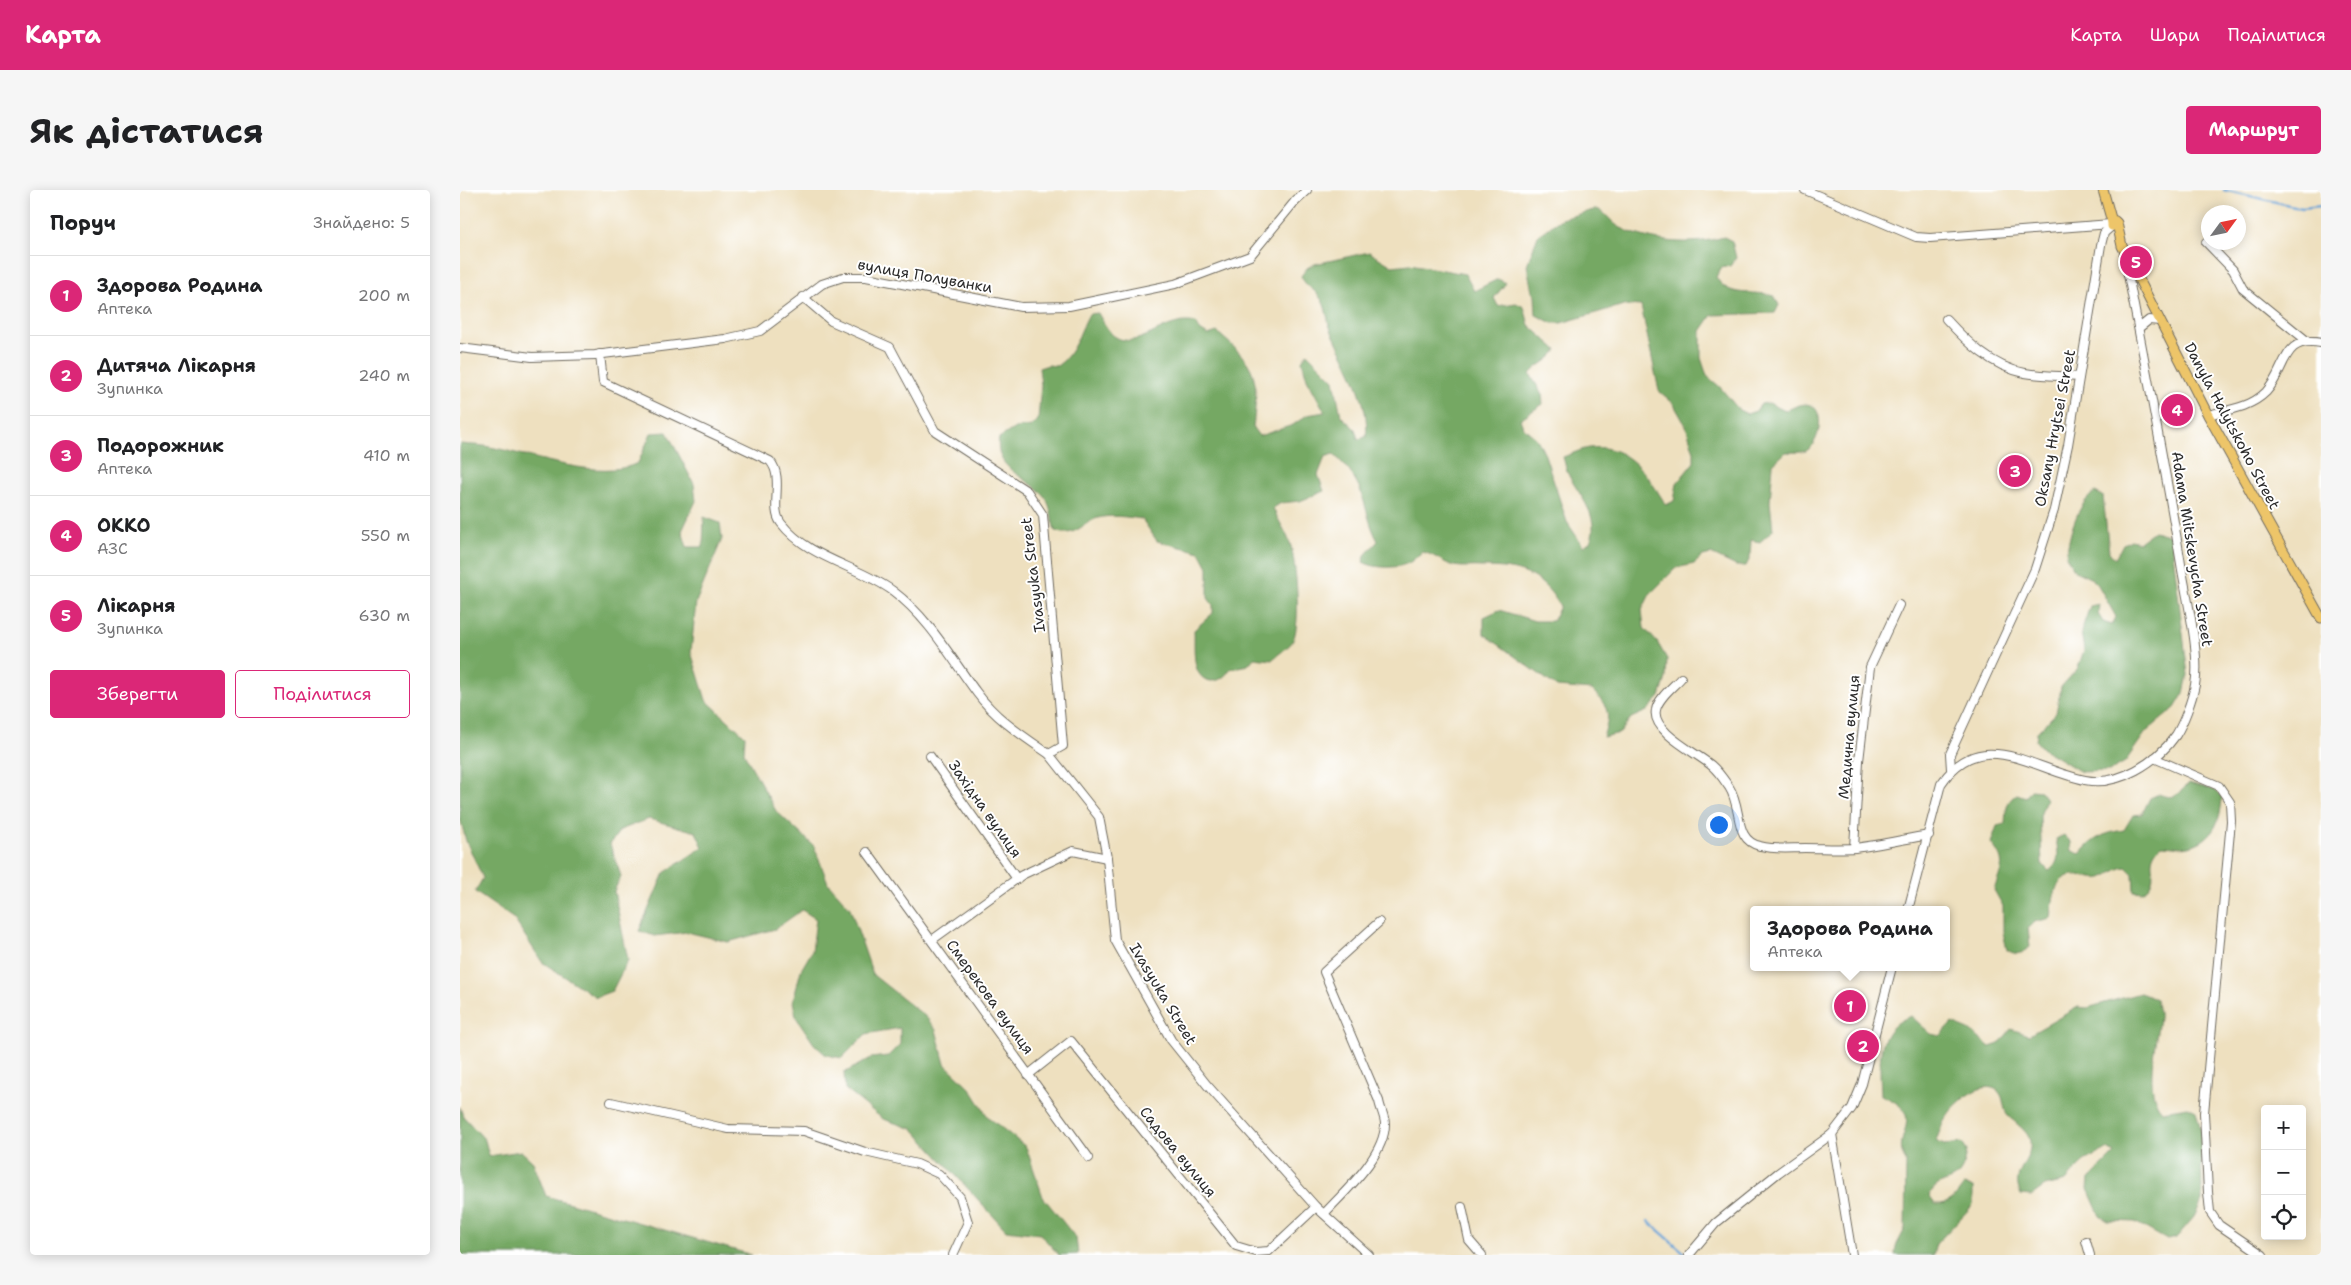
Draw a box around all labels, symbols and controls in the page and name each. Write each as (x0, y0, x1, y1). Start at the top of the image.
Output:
text: Карта (25, 19, 101, 51)
text: Карта (2070, 23, 2122, 47)
text: Шари (2150, 23, 2200, 47)
text: Поділитися (2228, 23, 2326, 47)
button: Маршрут (2186, 106, 2321, 154)
text: Як дістатися (30, 107, 264, 154)
north arrow (2201, 205, 2246, 250)
text: Поруч (50, 209, 116, 237)
text: Знайдено: 5 (313, 212, 410, 233)
pin: 5 (2120, 243, 2152, 281)
street label: вулиця Полуванки (856, 254, 994, 298)
text: Здорова Родина (97, 273, 262, 298)
text: 1 (62, 285, 70, 306)
text: 200 m (358, 285, 410, 306)
text: Аптека (97, 298, 152, 319)
street label: Danyla Halytskoho Street (2179, 339, 2285, 513)
street label: Oksany Hrytsei Street (2030, 348, 2080, 508)
text: Дитяча Лікарня (97, 353, 256, 378)
text: 2 (60, 365, 72, 386)
text: 240 m (358, 365, 410, 386)
text: Зупинка (97, 378, 163, 399)
pin: 4 (2161, 391, 2193, 429)
text: Подорожник (97, 433, 224, 458)
text: 3 (60, 445, 72, 466)
text: 410 m (363, 445, 410, 466)
street label: Adama Mitskevycha Street (2167, 450, 2217, 648)
pin: 3 (1999, 452, 2031, 490)
text: Аптека (97, 458, 152, 479)
text: ОККО (97, 513, 150, 538)
street label: Ivasyuka Street (1016, 516, 1050, 634)
text: 4 (60, 525, 72, 546)
text: 550 m (361, 525, 410, 546)
text: АЗС (97, 538, 128, 559)
text: Лікарня (97, 593, 175, 618)
text: 5 (61, 605, 71, 626)
text: 630 m (358, 605, 410, 626)
text: Зупинка (97, 618, 163, 639)
button: Зберегти (50, 670, 225, 718)
button: Поділитися (235, 670, 410, 718)
street label: Медична вулиця (1834, 674, 1864, 800)
street label: Західна вулиця (944, 756, 1026, 862)
your location (1706, 812, 1732, 838)
popup (1750, 906, 1950, 971)
text: Здорова Родина (1767, 916, 1933, 941)
street label: Смерекова вулиця (942, 936, 1038, 1058)
street label: Ivasyuka Street (1125, 939, 1201, 1049)
text: Аптека (1767, 941, 1823, 962)
pin: 1 (1834, 987, 1866, 1025)
pin: 2 (1847, 1027, 1879, 1065)
street label: Садова вулиця (1135, 1102, 1221, 1202)
map controls (2261, 1105, 2306, 1240)
button: + (2261, 1105, 2306, 1150)
button: − (2261, 1150, 2306, 1195)
button: locate (2261, 1195, 2306, 1240)

